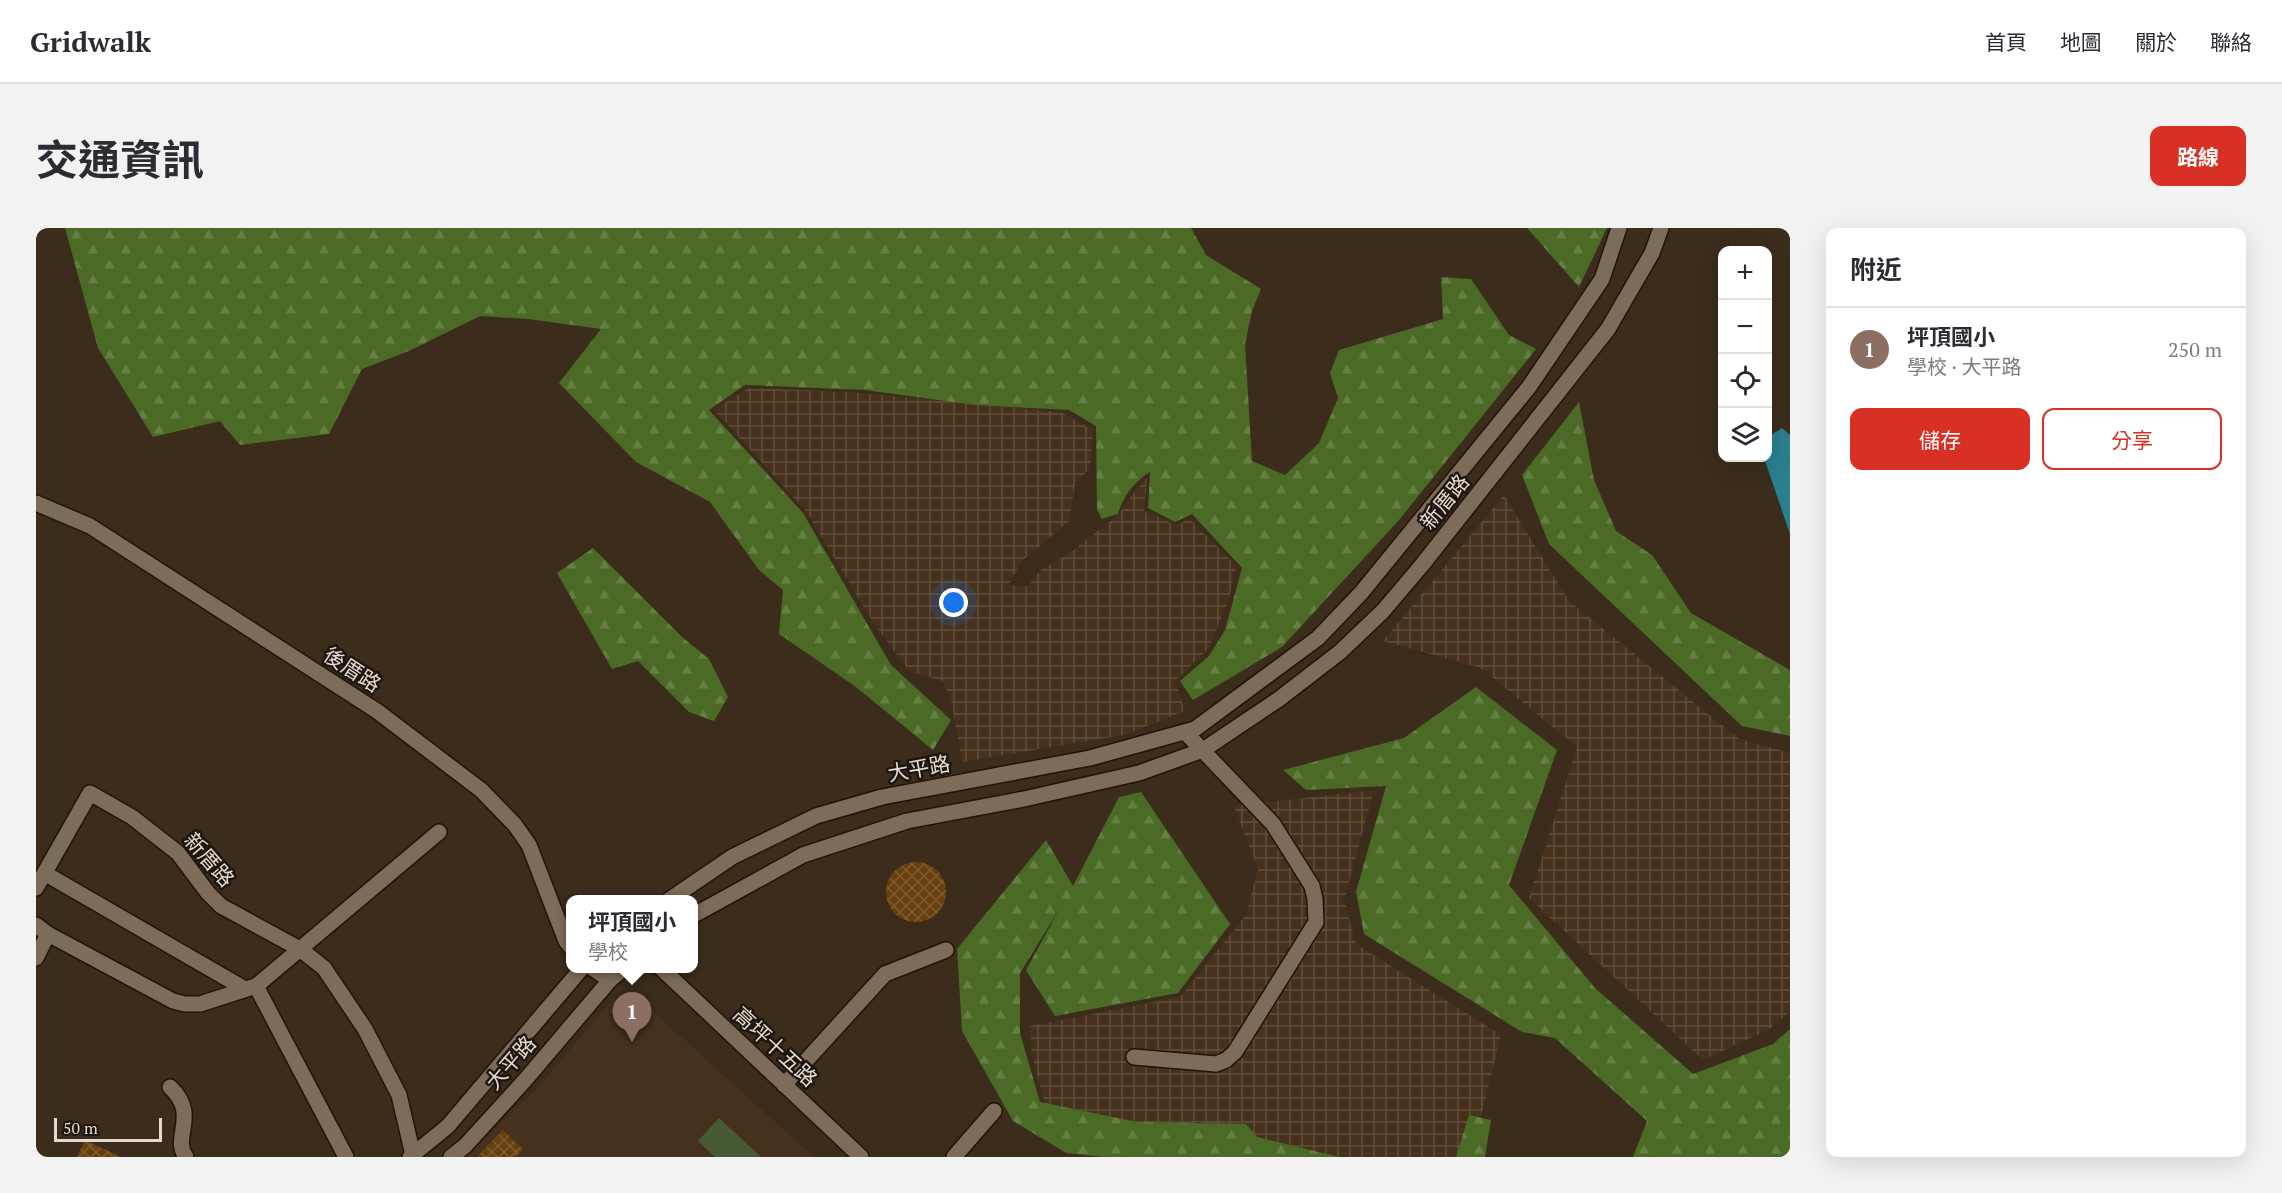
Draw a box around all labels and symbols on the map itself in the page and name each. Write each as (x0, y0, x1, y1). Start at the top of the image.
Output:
street label: 新厝路 (1414, 468, 1475, 535)
your location (939, 588, 968, 617)
street label: 後厝路 (319, 640, 387, 698)
street label: 大平路 (885, 749, 952, 787)
street label: 新厝路 (179, 826, 241, 892)
pin: 1 (612, 992, 652, 1042)
street label: 高坪十五路 (728, 1000, 824, 1092)
street label: 大平路 (479, 1029, 541, 1095)
scale bar (54, 1115, 162, 1142)

